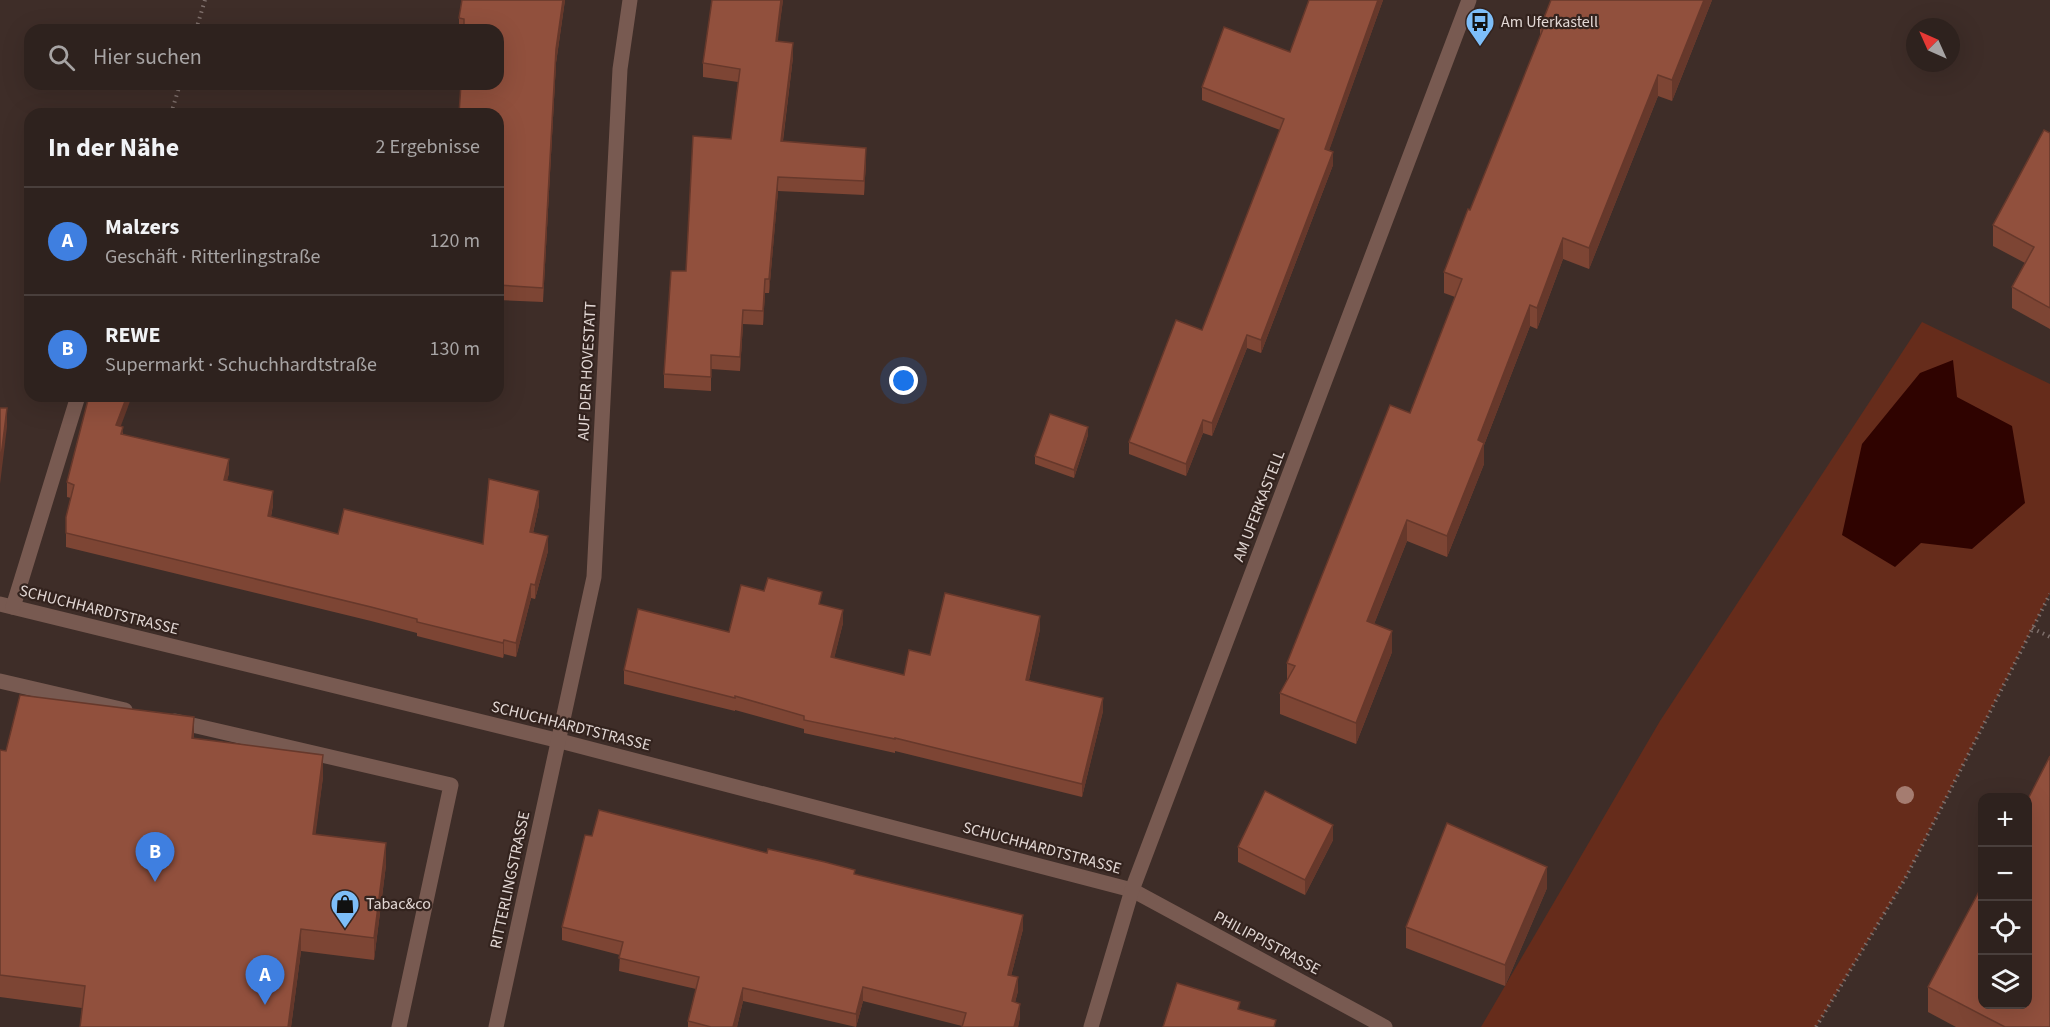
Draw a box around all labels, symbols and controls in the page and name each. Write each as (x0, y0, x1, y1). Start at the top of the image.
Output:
bus stop icon: Am Uferkastell (1464, 6, 1496, 48)
place label: Am Uferkastell (1501, 11, 1598, 33)
north arrow (1906, 18, 1960, 72)
search box (24, 24, 504, 90)
icon: search (45, 41, 78, 74)
text: Hier suchen (93, 41, 202, 73)
text: In der Nähe (48, 129, 179, 166)
text: 2 Ergebnisse (375, 133, 480, 161)
text: Malzers (105, 211, 179, 243)
text: A (62, 227, 73, 255)
text: 120 m (430, 227, 480, 255)
text: Geschäft · Ritterlingstraße (105, 243, 320, 271)
street label: AUF DER HOVESTATT (572, 301, 602, 441)
text: REWE (105, 319, 160, 351)
text: B (61, 335, 74, 363)
text: 130 m (430, 335, 480, 363)
text: Supermarkt · Schuchhardtstraße (105, 351, 377, 379)
your location (889, 366, 918, 395)
street label: AM UFERKASTELL (1228, 447, 1290, 565)
street label: SCHUCHHARDTSTRASSE (17, 580, 181, 640)
street label: SCHUCHHARDTSTRASSE (489, 696, 653, 756)
map controls (1978, 793, 2032, 1009)
button: + (1978, 793, 2032, 847)
street label: RITTERLINGSTRASSE (485, 809, 535, 951)
street label: SCHUCHHARDTSTRASSE (960, 816, 1124, 880)
pin: B (136, 832, 174, 882)
button: − (1978, 847, 2032, 901)
shop icon: Tabac&co (329, 888, 361, 930)
place label: Tabac&co (366, 893, 431, 915)
button: locate (1978, 901, 2032, 955)
street label: PHILIPPISTRASSE (1210, 906, 1324, 980)
button: layers (1978, 955, 2032, 1009)
pin: A (246, 956, 284, 1005)

